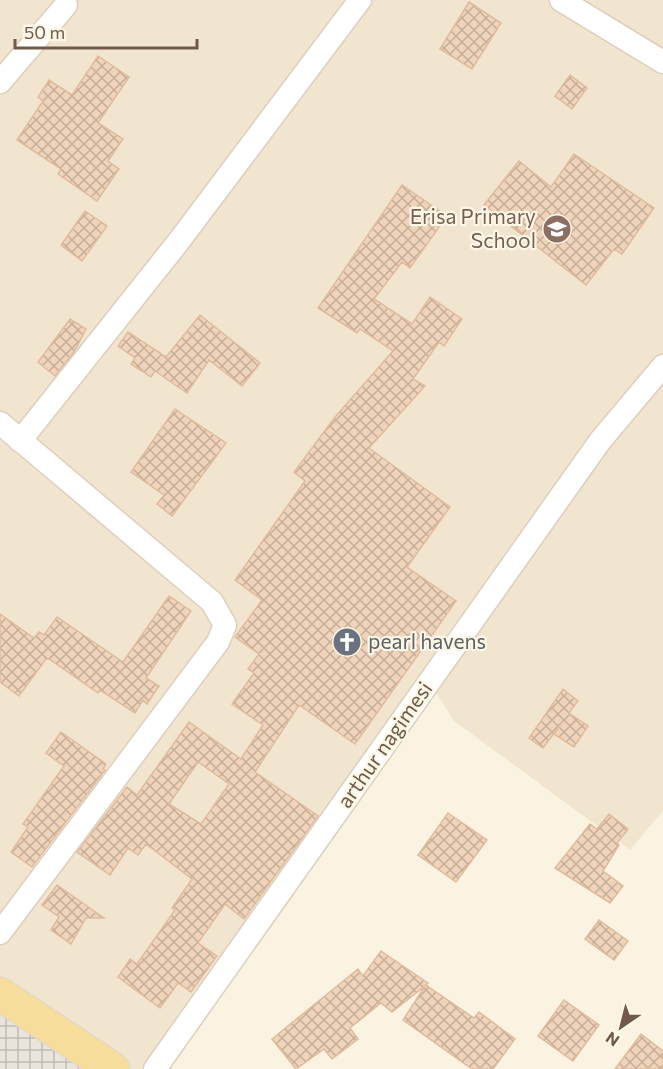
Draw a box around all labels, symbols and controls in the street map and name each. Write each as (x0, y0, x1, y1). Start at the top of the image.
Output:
scale bar (15, 12, 196, 50)
text: 50 m (24, 21, 65, 43)
place label: Erisa Primary School (410, 203, 536, 252)
school or university icon: Erisa Primary School (541, 213, 573, 245)
church icon: pearl havens (331, 626, 363, 658)
place label: pearl havens (368, 628, 486, 653)
street label: arthur nagimesi (331, 676, 437, 812)
north arrow (591, 997, 651, 1057)
text: N (602, 1028, 622, 1051)

